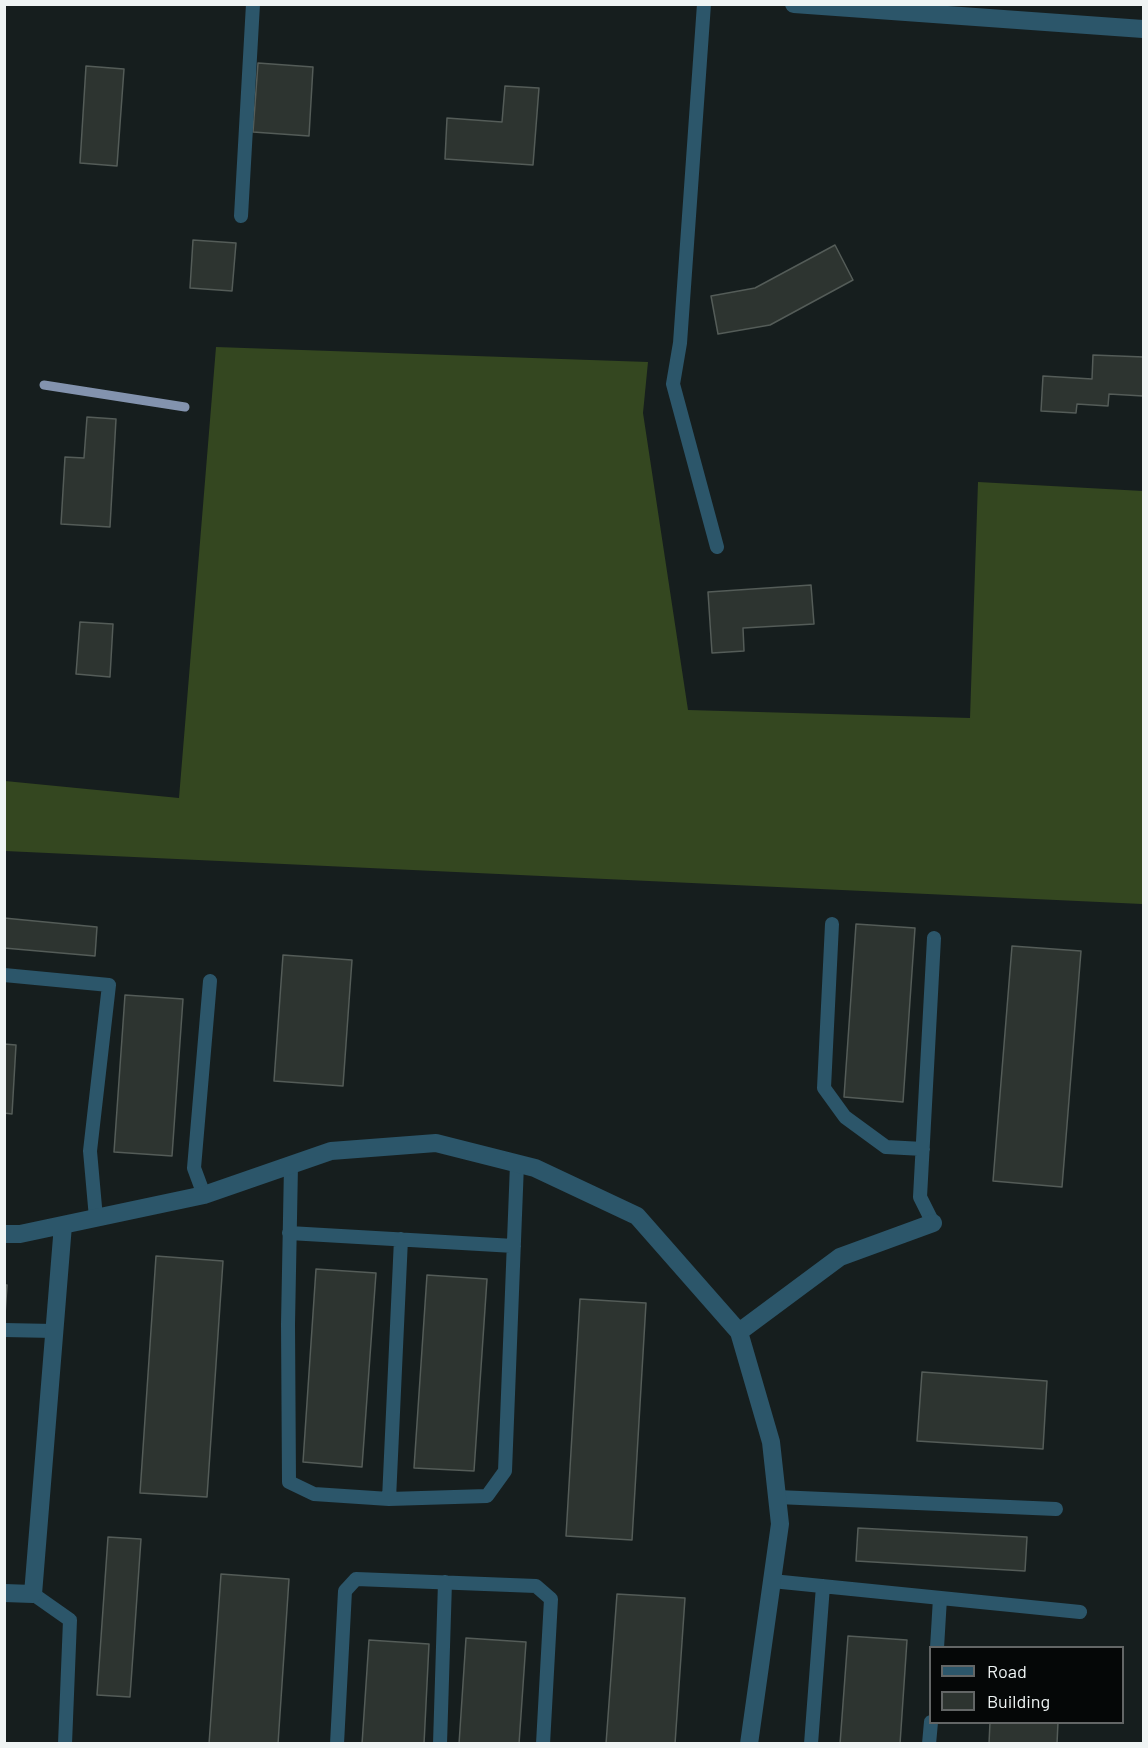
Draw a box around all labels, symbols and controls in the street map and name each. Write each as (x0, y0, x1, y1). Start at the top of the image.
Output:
legend (929, 1646, 1124, 1724)
text: Road (987, 1660, 1027, 1682)
text: Building (987, 1690, 1050, 1712)

